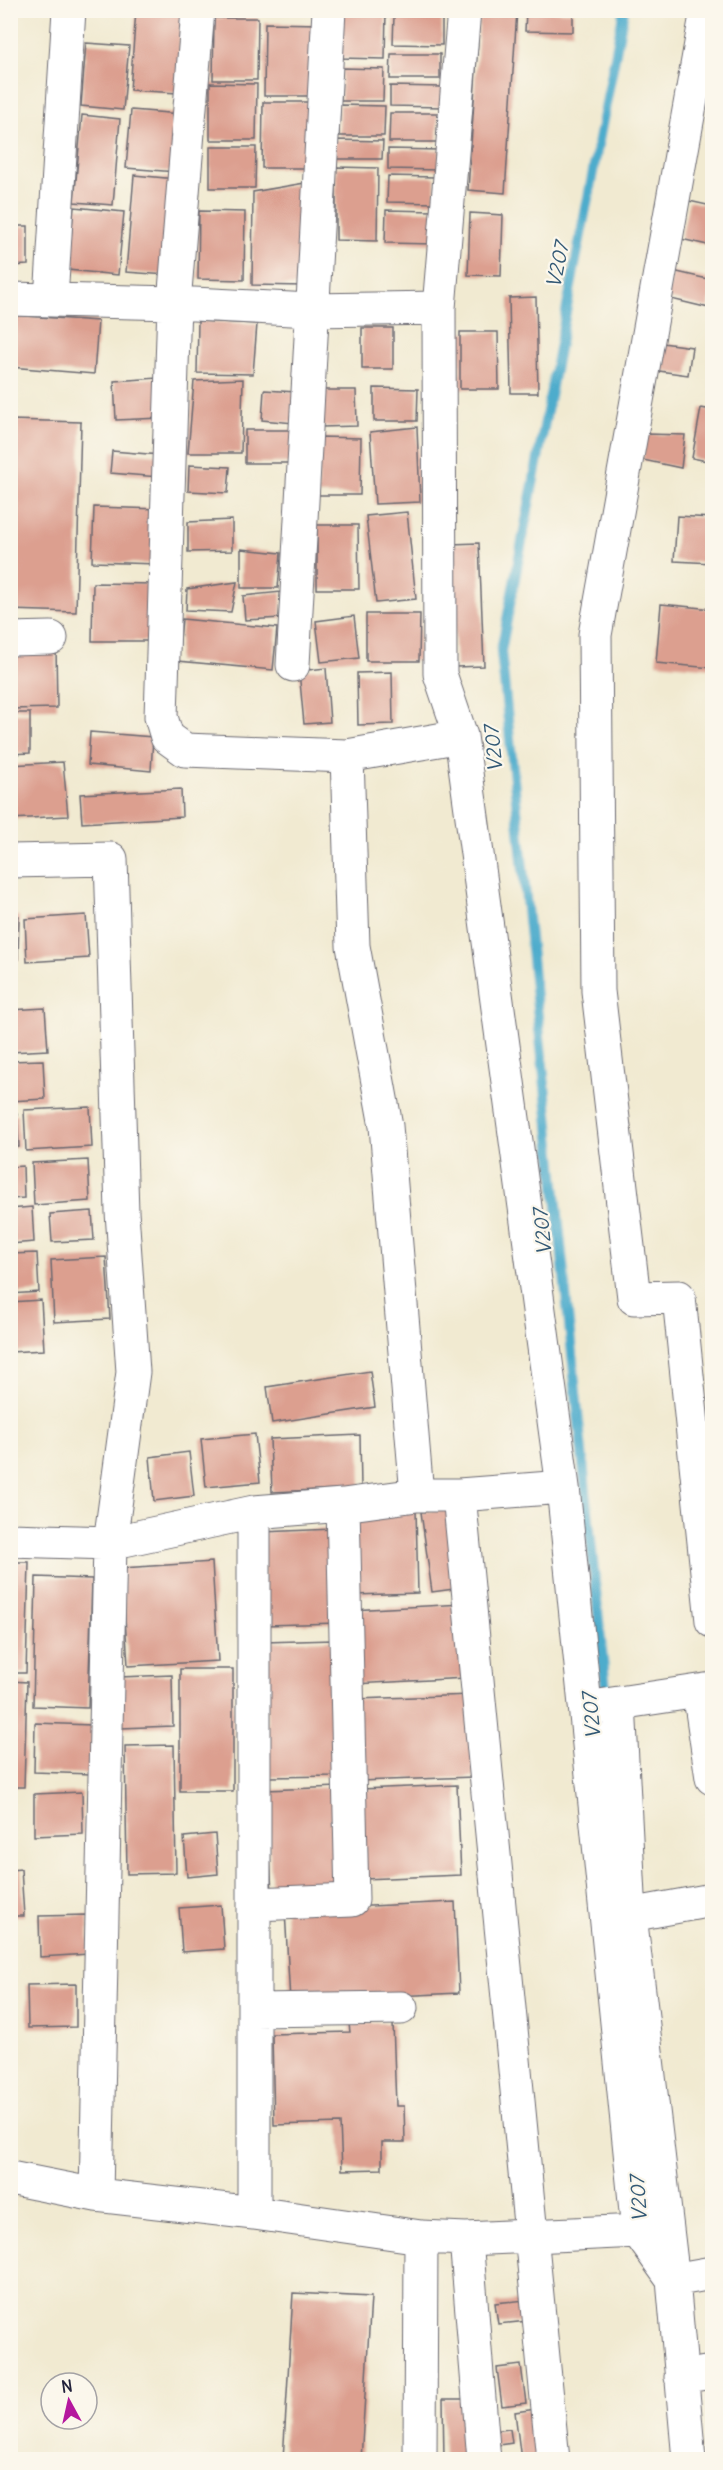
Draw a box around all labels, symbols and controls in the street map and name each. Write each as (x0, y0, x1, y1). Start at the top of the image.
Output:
water label: V207 (540, 237, 574, 290)
water label: V207 (478, 722, 508, 773)
water label: V207 (527, 1205, 557, 1256)
water label: V207 (576, 1689, 606, 1740)
water label: V207 (624, 2172, 652, 2223)
north arrow (39, 2371, 99, 2431)
text: N (60, 2375, 74, 2397)

